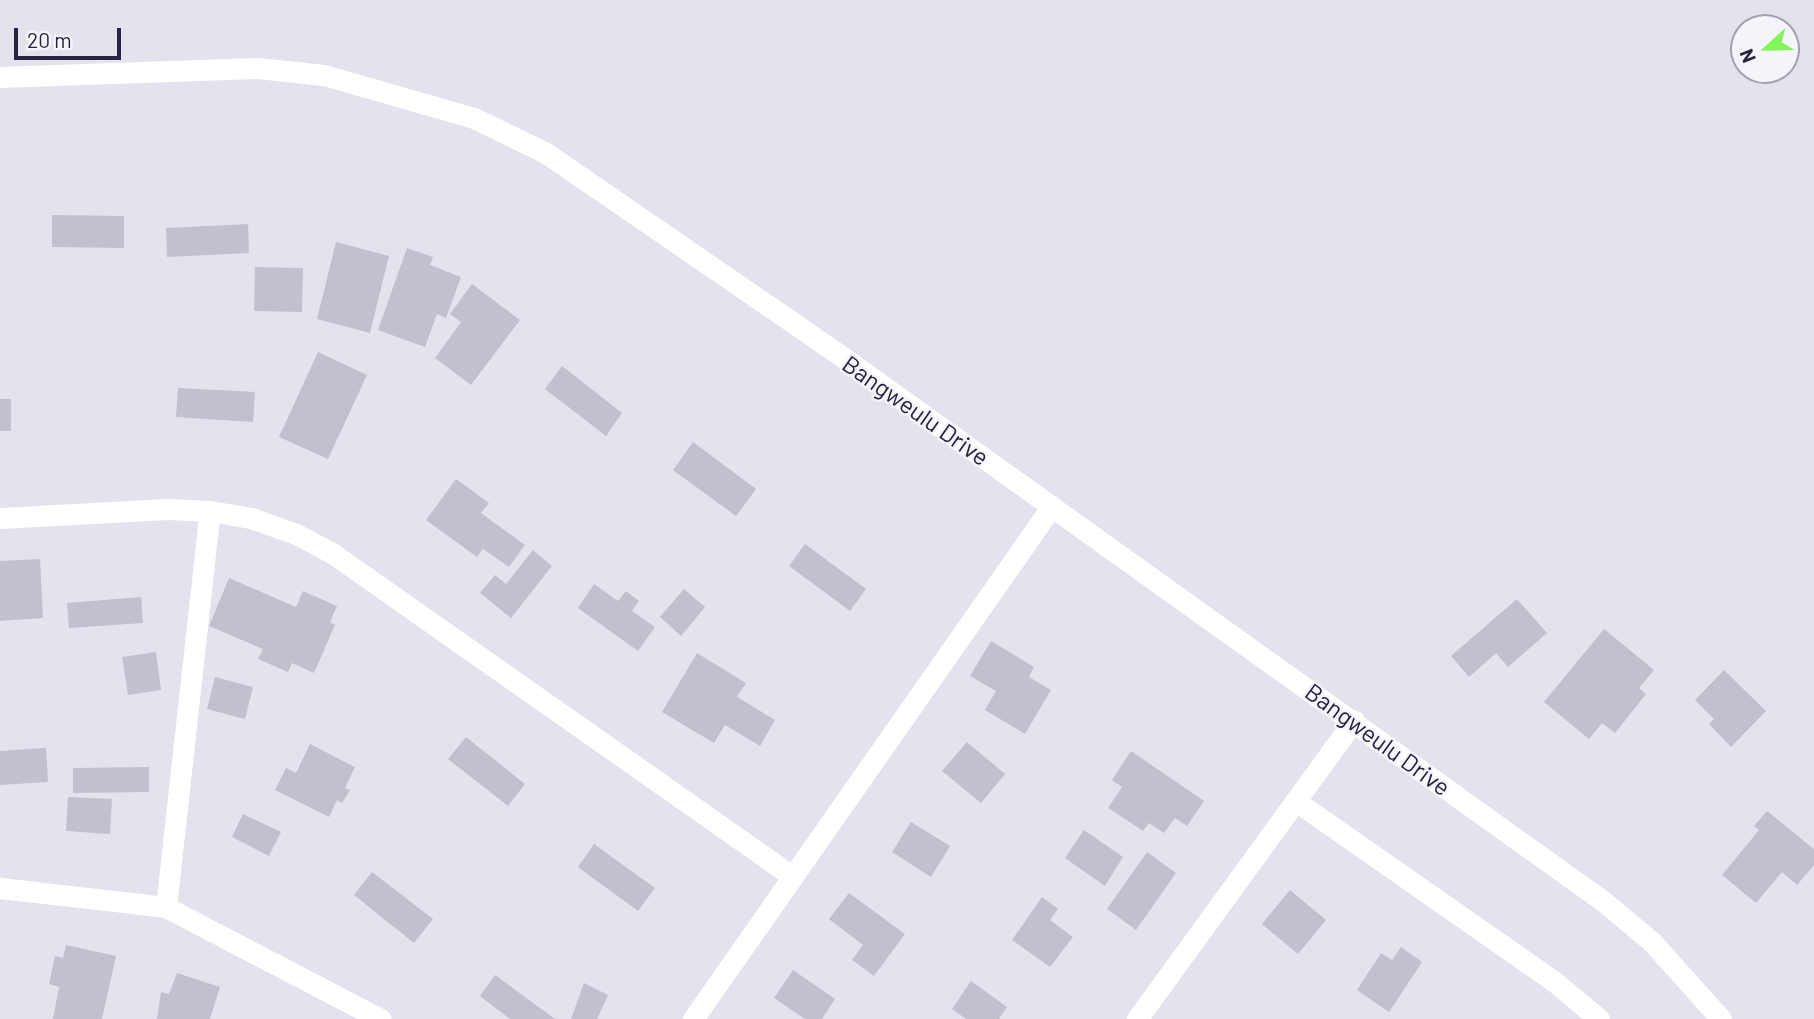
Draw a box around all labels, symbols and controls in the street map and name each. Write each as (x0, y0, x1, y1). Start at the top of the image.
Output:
scale bar (18, 14, 124, 58)
north arrow (1730, 14, 1800, 84)
text: 20 m (27, 27, 72, 52)
text: N (1734, 46, 1760, 66)
street label: Bangweulu Drive (837, 349, 995, 471)
street label: Bangweulu Drive (1300, 677, 1456, 801)

